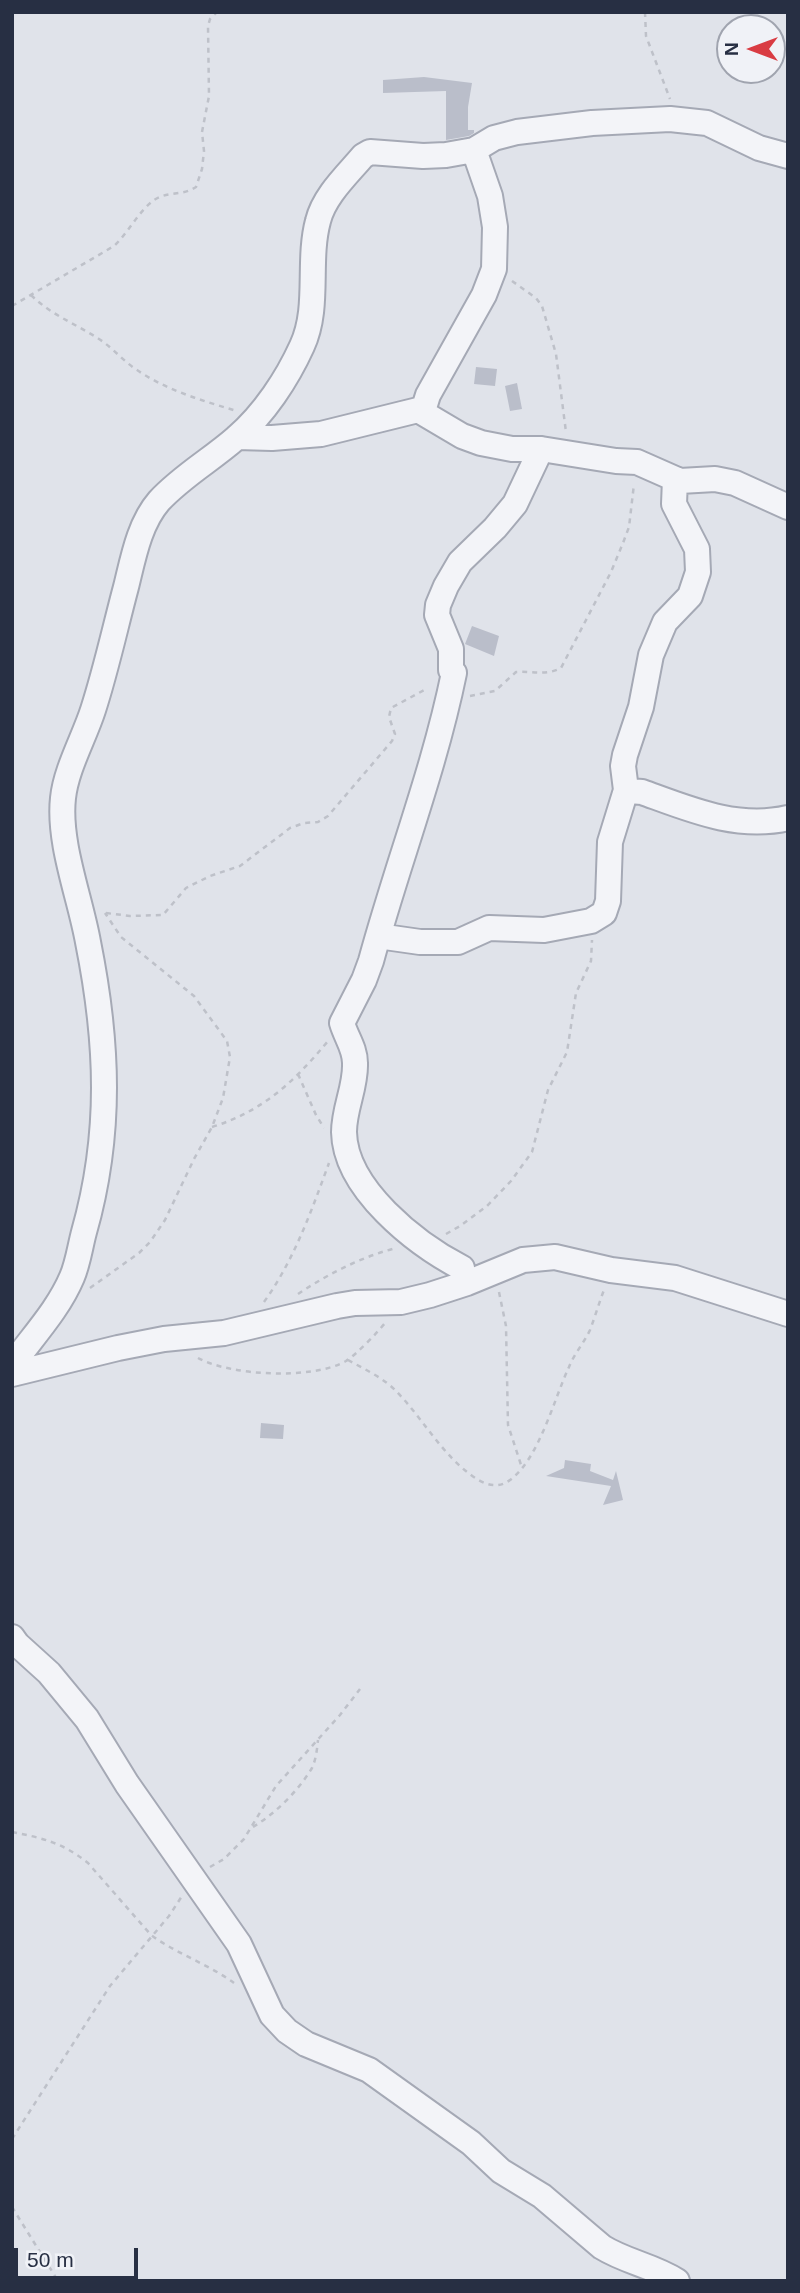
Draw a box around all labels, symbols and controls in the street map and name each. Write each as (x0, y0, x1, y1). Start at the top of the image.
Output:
north arrow (716, 14, 786, 84)
text: N (721, 42, 742, 56)
scale bar (18, 2234, 142, 2278)
text: 50 m (27, 2248, 74, 2271)

